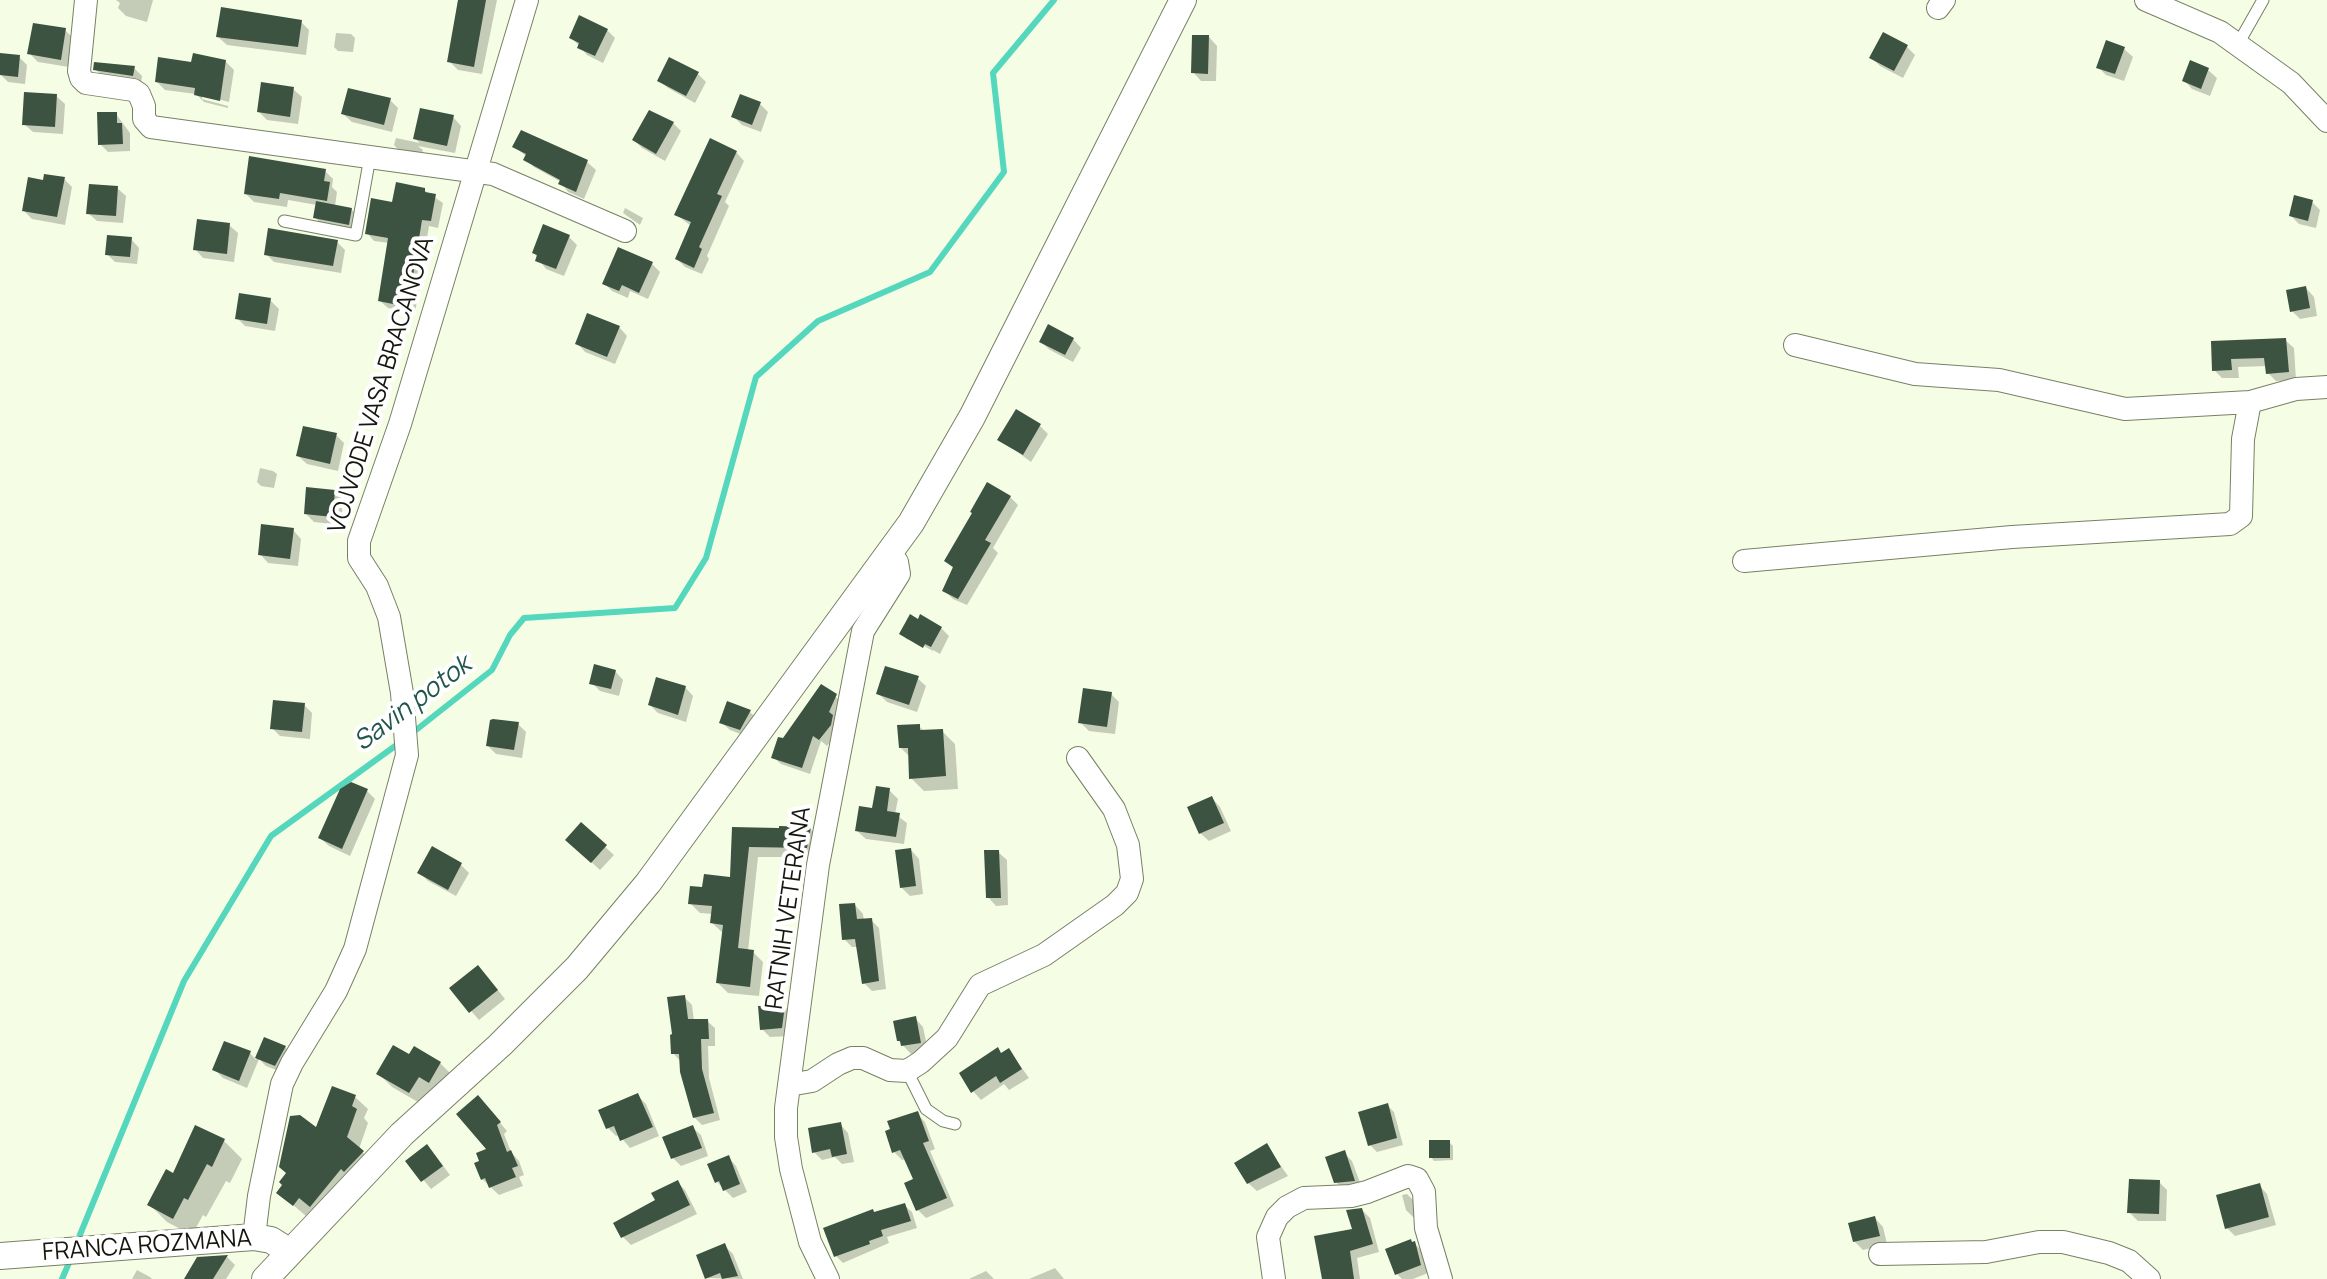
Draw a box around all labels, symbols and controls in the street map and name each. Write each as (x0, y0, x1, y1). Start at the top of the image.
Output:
street label: VOJVODE VASA BRACANOVA (323, 233, 441, 537)
water label: Savin potok (348, 650, 478, 758)
street label: RATNIH VETERANA (761, 805, 817, 1011)
street label: FRANCA ROZMANA (41, 1224, 253, 1268)

